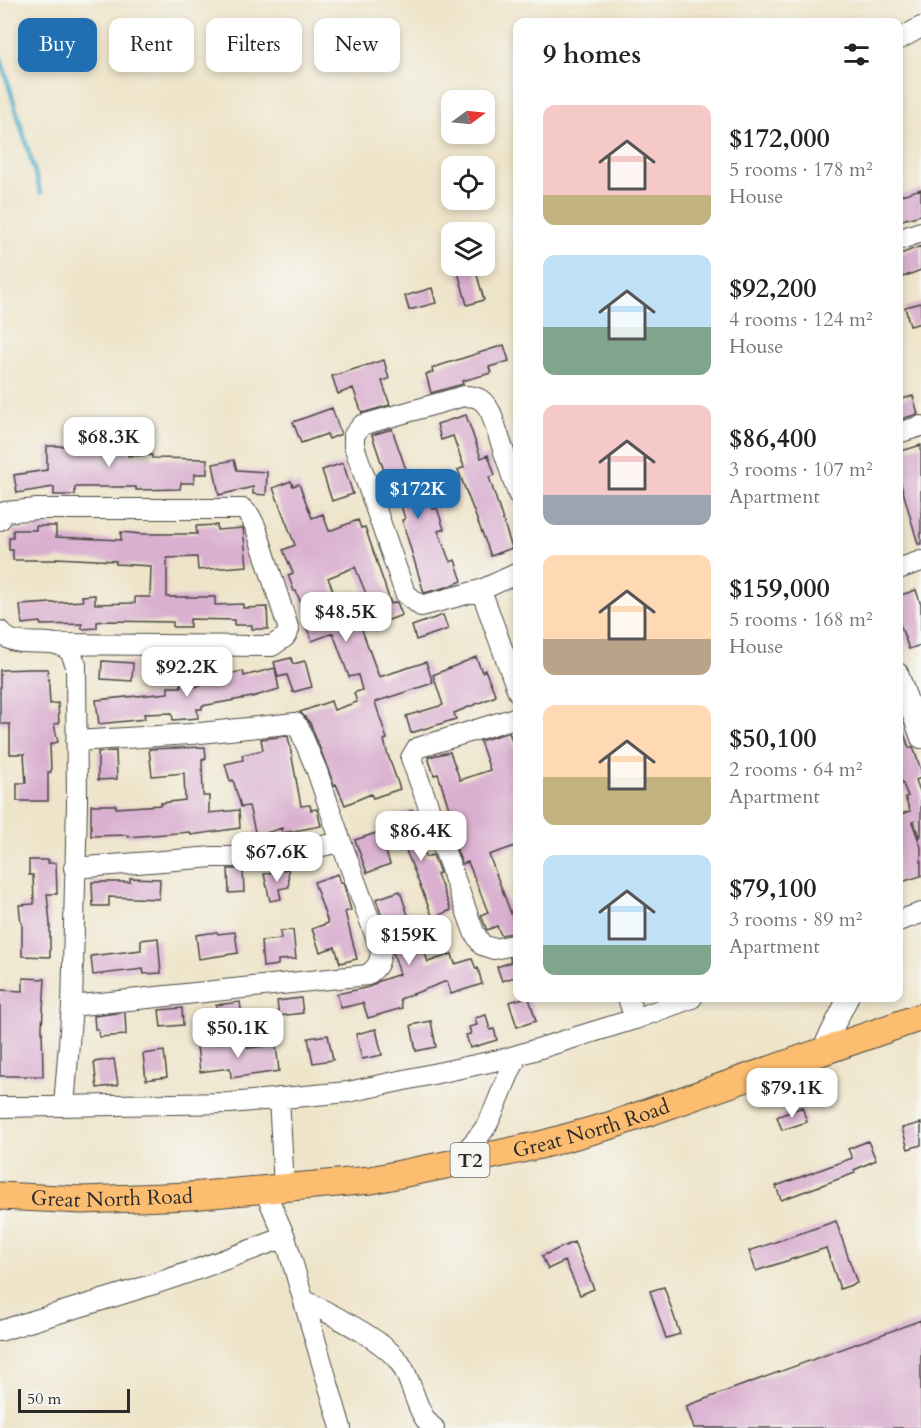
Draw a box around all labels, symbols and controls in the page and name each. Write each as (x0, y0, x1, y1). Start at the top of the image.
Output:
chip: Buy (18, 18, 97, 72)
chip: Rent (109, 18, 194, 72)
chip: Filters (206, 18, 302, 72)
chip: New (314, 18, 400, 72)
text: 9 homes (543, 37, 641, 72)
icon: filters (840, 38, 873, 71)
north arrow (441, 90, 495, 144)
map controls (441, 90, 495, 276)
text: $172,000 (729, 121, 830, 156)
icon: home (591, 129, 663, 201)
button: locate (441, 156, 495, 210)
text: 5 rooms · 178 m² (729, 156, 873, 183)
text: House (729, 183, 783, 210)
button: layers (441, 222, 495, 276)
text: $92,200 (729, 271, 817, 306)
icon: home (591, 279, 663, 351)
text: 4 rooms · 124 m² (729, 306, 873, 333)
text: House (729, 333, 783, 360)
pin: $68.3K (60, 417, 158, 468)
text: $86,400 (729, 421, 817, 456)
text: $68.3K (78, 423, 140, 450)
icon: home (591, 429, 663, 501)
text: 3 rooms · 107 m² (729, 456, 873, 483)
pin: $172K (376, 469, 460, 520)
text: $172K (389, 475, 447, 502)
text: Apartment (729, 483, 820, 510)
text: $159,000 (729, 571, 830, 606)
icon: home (591, 579, 663, 651)
pin: $48.5K (297, 592, 395, 643)
text: $48.5K (315, 598, 377, 625)
text: 5 rooms · 168 m² (729, 606, 873, 633)
text: House (729, 633, 783, 660)
pin: $92.2K (138, 647, 236, 698)
text: $92.2K (156, 653, 218, 680)
text: $50,100 (729, 721, 817, 756)
icon: home (591, 729, 663, 801)
text: 2 rooms · 64 m² (729, 756, 862, 783)
text: Apartment (729, 783, 820, 810)
pin: $86.4K (372, 811, 470, 862)
text: $86.4K (390, 817, 452, 844)
pin: $67.6K (228, 832, 326, 883)
text: $67.6K (246, 838, 308, 865)
text: $79,100 (729, 871, 817, 906)
icon: home (591, 879, 663, 951)
text: 3 rooms · 89 m² (729, 906, 862, 933)
pin: $159K (367, 915, 451, 966)
text: $159K (380, 921, 438, 948)
text: Apartment (729, 933, 820, 960)
pin: $50.1K (189, 1008, 287, 1059)
text: $50.1K (207, 1014, 269, 1041)
pin: $79.1K (743, 1068, 841, 1119)
text: $79.1K (761, 1074, 823, 1101)
street label: Great North Road (510, 1092, 673, 1165)
road number: T2 (450, 1143, 490, 1177)
street label: Great North Road (30, 1181, 193, 1215)
scale bar (18, 1386, 130, 1414)
text: 50 m (27, 1388, 61, 1410)

